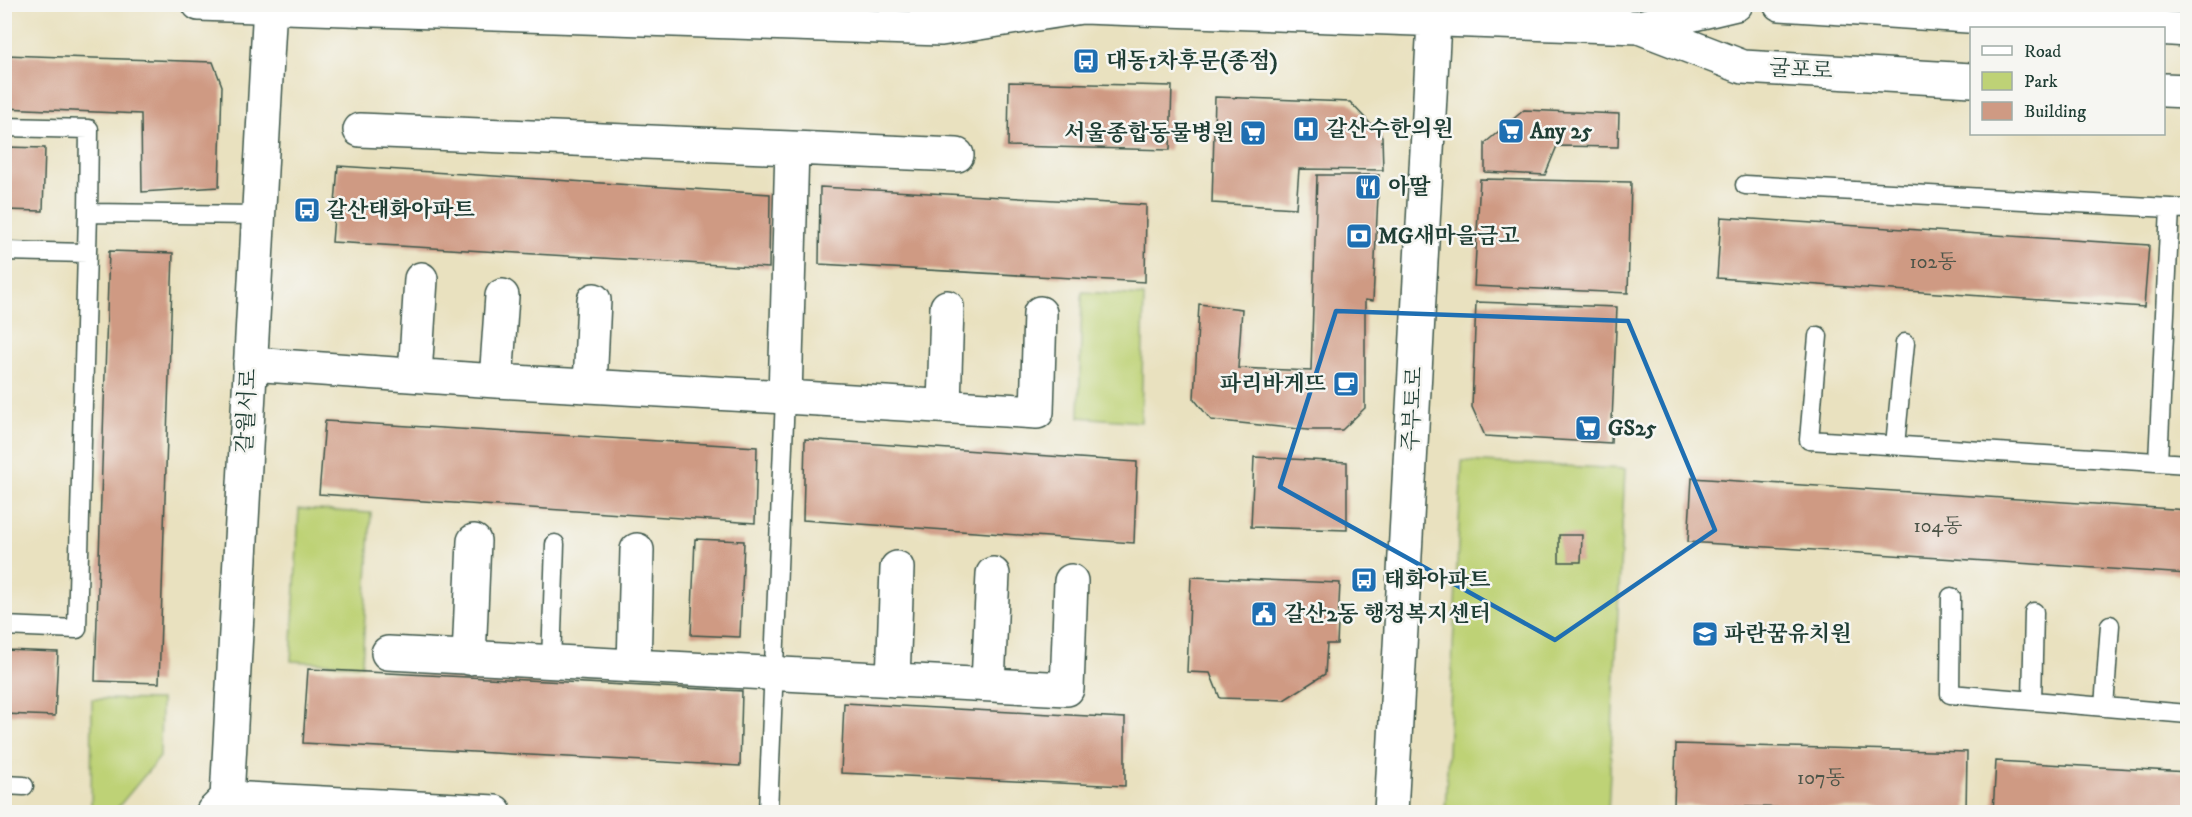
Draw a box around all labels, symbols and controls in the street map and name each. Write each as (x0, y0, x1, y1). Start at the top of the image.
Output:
legend (1970, 27, 2165, 135)
text: Road (2024, 41, 2061, 63)
bus stop icon: 대동1차후문(종점) (1071, 46, 1101, 76)
place label: 대동1차후문(종점) (1106, 48, 1278, 75)
street label: 굴포로 (1768, 55, 1834, 85)
text: Park (2024, 71, 2058, 93)
text: Building (2024, 101, 2086, 123)
hospital icon: 갈산수한의원 (1291, 114, 1321, 144)
place label: 갈산수한의원 (1326, 116, 1454, 143)
supermarket icon: Any 25 (1496, 116, 1526, 146)
supermarket icon: 서울종합동물병원 (1238, 118, 1268, 148)
place label: Any 25 (1529, 118, 1592, 145)
place label: 서울종합동물병원 (1064, 120, 1234, 147)
restaurant icon: 아딸 (1353, 172, 1383, 202)
place label: 아딸 (1388, 174, 1431, 201)
bus stop icon: 갈산태화아파트 (292, 195, 322, 225)
place label: 갈산태화아파트 (326, 197, 476, 224)
bank icon: MG새마을금고 (1344, 221, 1374, 251)
place label: MG새마을금고 (1378, 223, 1520, 250)
house number: 102동 (1909, 250, 1957, 275)
street label: 주부토로 (1397, 366, 1429, 452)
street label: 갈월서로 (231, 368, 263, 454)
cafe icon: 파리바게뜨 (1331, 369, 1361, 399)
place label: 파리바게뜨 (1220, 371, 1326, 398)
supermarket icon: GS25 (1573, 413, 1603, 443)
place label: GS25 (1608, 415, 1657, 442)
house number: 104동 (1914, 514, 1962, 539)
bus stop icon: 태화아파트 (1349, 565, 1379, 595)
place label: 태화아파트 (1384, 567, 1491, 594)
public building icon: 갈산2동 행정복지센터 (1249, 599, 1279, 629)
place label: 갈산2동 행정복지센터 (1284, 601, 1491, 628)
school or university icon: 파란꿈유치원 (1690, 619, 1720, 649)
place label: 파란꿈유치원 (1724, 621, 1852, 648)
house number: 107동 (1797, 766, 1845, 791)

